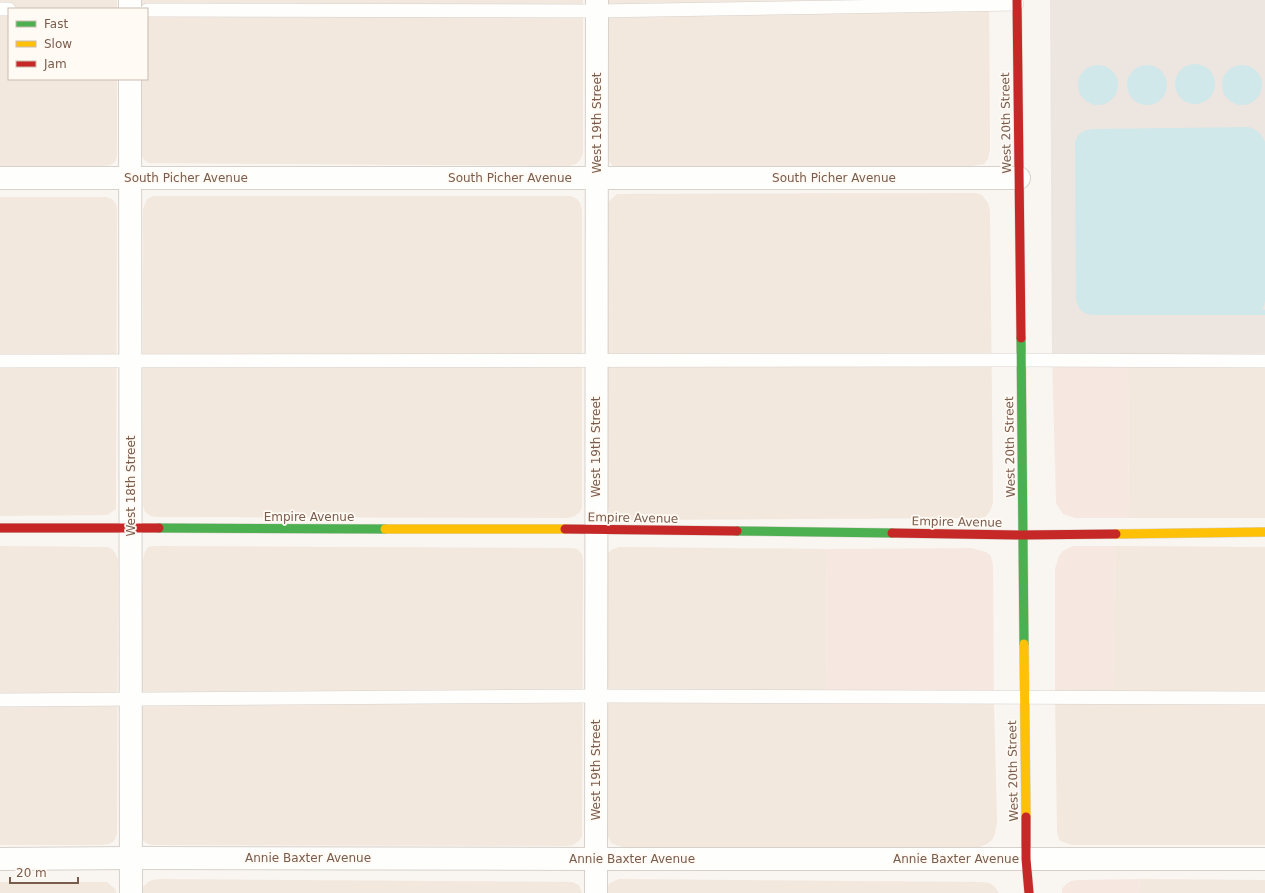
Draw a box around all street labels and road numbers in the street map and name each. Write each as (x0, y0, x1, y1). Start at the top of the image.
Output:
street label: West 19th Street (590, 72, 604, 174)
street label: West 20th Street (998, 72, 1014, 174)
street label: South Picher Avenue (124, 171, 248, 185)
street label: South Picher Avenue (448, 171, 572, 185)
street label: South Picher Avenue (772, 171, 896, 185)
street label: West 19th Street (589, 396, 603, 498)
street label: West 20th Street (1002, 396, 1018, 498)
street label: West 18th Street (124, 435, 138, 537)
street label: Empire Avenue (264, 510, 354, 524)
street label: Empire Avenue (588, 510, 678, 526)
street label: Empire Avenue (912, 514, 1002, 530)
street label: West 19th Street (589, 719, 603, 821)
street label: West 20th Street (1005, 720, 1021, 822)
street label: Annie Baxter Avenue (245, 851, 371, 865)
street label: Annie Baxter Avenue (569, 852, 695, 866)
street label: Annie Baxter Avenue (893, 852, 1019, 866)

